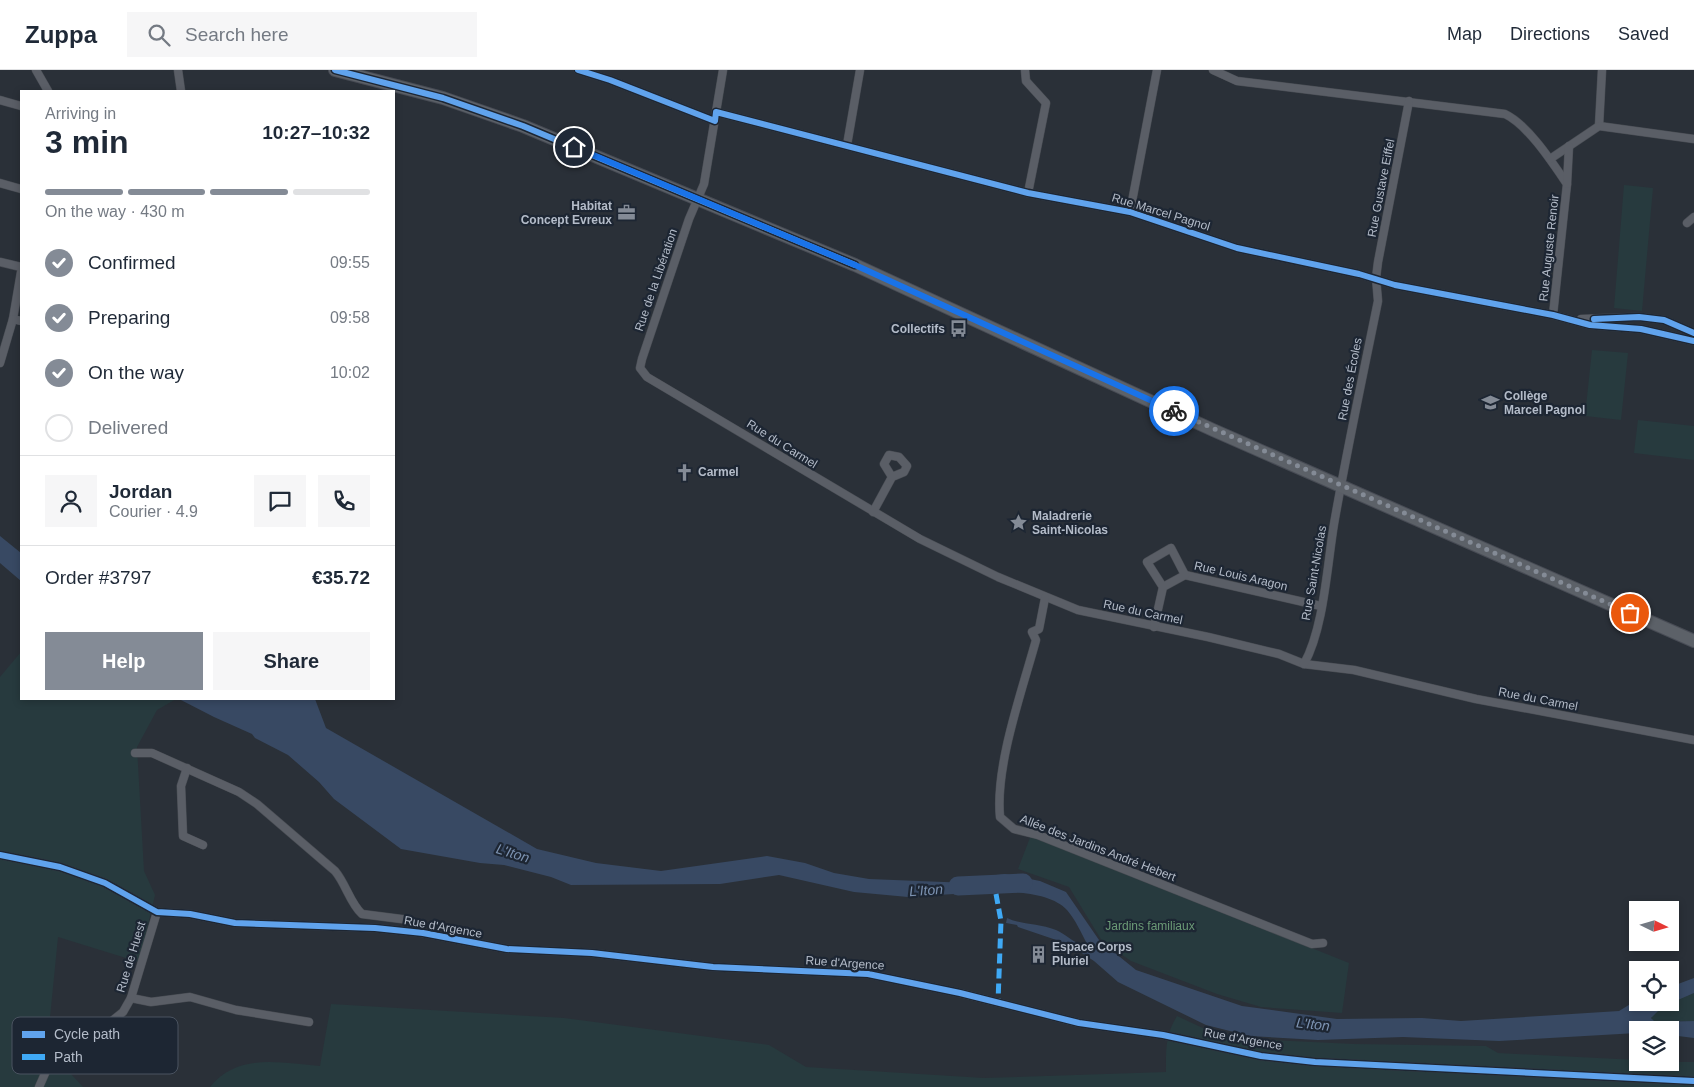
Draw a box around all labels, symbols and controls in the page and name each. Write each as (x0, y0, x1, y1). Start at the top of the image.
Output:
search box (127, 12, 477, 57)
text: Zuppa (25, 21, 97, 48)
icon: search (145, 21, 173, 49)
text: Search here (185, 24, 289, 45)
text: Map (1447, 24, 1482, 44)
text: Directions (1510, 24, 1590, 44)
text: Saved (1618, 24, 1669, 44)
text: Arriving in (45, 105, 116, 122)
text: 10:27–10:32 (262, 122, 370, 143)
text: 3 min (45, 124, 129, 160)
pin (553, 126, 595, 168)
icon: home (560, 133, 588, 161)
street label: Rue Gustave Eiffel (1365, 138, 1397, 238)
street label: Rue Marcel Pagnol (1110, 190, 1212, 234)
street label: Rue Auguste Renoir (1536, 194, 1562, 302)
place label: Habitat Concept Evreux (521, 199, 612, 227)
text: On the way · 430 m (45, 203, 185, 220)
office icon: Habitat Concept Evreux (616, 203, 636, 223)
street label: Rue de la Libération (632, 227, 680, 333)
icon: check (45, 249, 73, 277)
text: Confirmed (88, 252, 176, 273)
text: 09:55 (330, 254, 370, 271)
icon: check (45, 304, 73, 332)
text: Preparing (88, 307, 170, 328)
text: 09:58 (330, 309, 370, 326)
bus stop icon: Collectifs (949, 319, 969, 339)
place label: Collectifs (891, 322, 945, 336)
street label: Rue des Écoles (1334, 336, 1365, 422)
icon: check (45, 359, 73, 387)
text: On the way (88, 362, 184, 383)
text: 10:02 (330, 364, 370, 381)
courier (1149, 386, 1199, 436)
place label: Collège Marcel Pagnol (1504, 389, 1585, 417)
school or university icon: Collège Marcel Pagnol (1480, 393, 1500, 413)
icon: bike (1160, 397, 1188, 425)
text: Delivered (88, 417, 168, 438)
street label: Rue du Carmel (744, 417, 820, 471)
church icon: Carmel (674, 462, 694, 482)
place label: Carmel (698, 465, 739, 479)
button: person (45, 475, 97, 527)
button: chat (254, 475, 306, 527)
button: phone (318, 475, 370, 527)
text: Jordan (109, 481, 172, 502)
text: Courier · 4.9 (109, 503, 198, 520)
place label: Maladrerie Saint-Nicolas (1032, 509, 1108, 537)
place icon: Maladrerie Saint-Nicolas (1008, 513, 1028, 533)
street label: Rue Saint-Nicolas (1299, 524, 1329, 622)
street label: Rue Louis Aragon (1193, 558, 1289, 594)
text: Order #3797 (45, 567, 152, 588)
text: €35.72 (312, 567, 370, 588)
pin (1609, 592, 1651, 634)
street label: Rue du Carmel (1102, 597, 1184, 627)
icon: bag (1616, 599, 1644, 627)
button: Help (45, 632, 203, 690)
button: Share (213, 632, 370, 690)
street label: Rue du Carmel (1497, 684, 1579, 714)
street label: Allée des Jardins André Hebert (1018, 812, 1178, 884)
water label: L'Iton (494, 840, 532, 866)
water label: L'Iton (909, 881, 944, 899)
north arrow (1629, 901, 1679, 951)
map controls (1629, 901, 1679, 1071)
street label: Rue d'Argence (403, 913, 483, 941)
street label: Rue de Huest (114, 919, 149, 994)
park label: Jardins familiaux (1105, 919, 1195, 933)
place label: Espace Corps Pluriel (1052, 940, 1132, 968)
building icon: Espace Corps Pluriel (1028, 944, 1048, 964)
street label: Rue d'Argence (805, 953, 885, 973)
button: locate (1629, 961, 1679, 1011)
water label: L'Iton (1295, 1014, 1331, 1034)
legend (12, 1017, 178, 1074)
button: layers (1629, 1021, 1679, 1071)
street label: Rue d'Argence (1203, 1025, 1283, 1053)
text: Cycle path (54, 1026, 120, 1042)
text: Path (54, 1049, 83, 1065)

